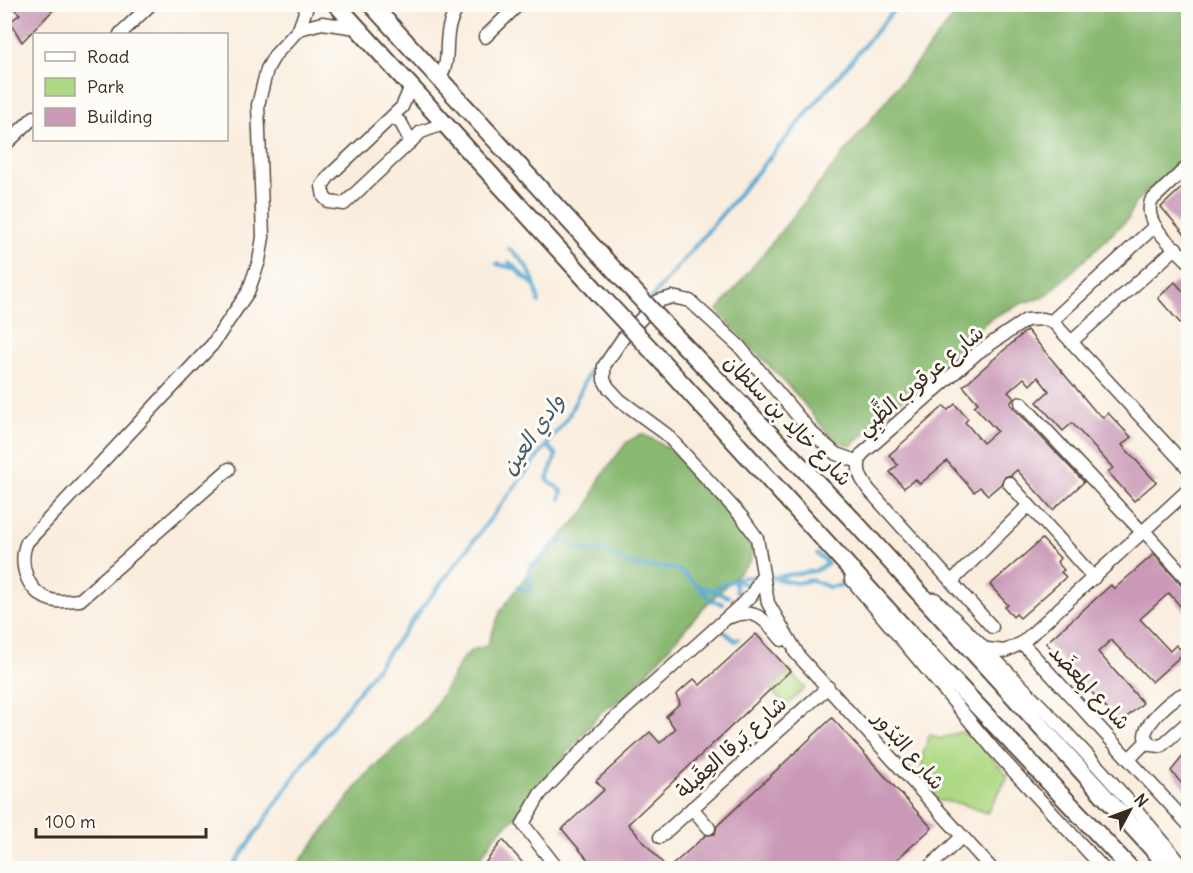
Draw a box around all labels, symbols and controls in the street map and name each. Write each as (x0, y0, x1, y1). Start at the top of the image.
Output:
legend (33, 33, 228, 141)
text: Road (87, 45, 130, 68)
text: Park (87, 75, 124, 98)
text: Building (87, 105, 152, 128)
street label: شارع عرقوب الظَّبِي (848, 316, 993, 446)
street label: شارع خالِد بن سلطان (717, 348, 858, 493)
water label: وادي العين (494, 388, 572, 481)
street label: شارع المِعضَد (1042, 638, 1137, 737)
street label: شارع بَرقا العِقَيلة (670, 690, 793, 805)
street label: شارع البُدُور (864, 703, 951, 796)
north arrow (1100, 780, 1160, 840)
text: N (1130, 789, 1152, 811)
scale bar (36, 801, 206, 839)
text: 100 m (45, 810, 96, 833)

